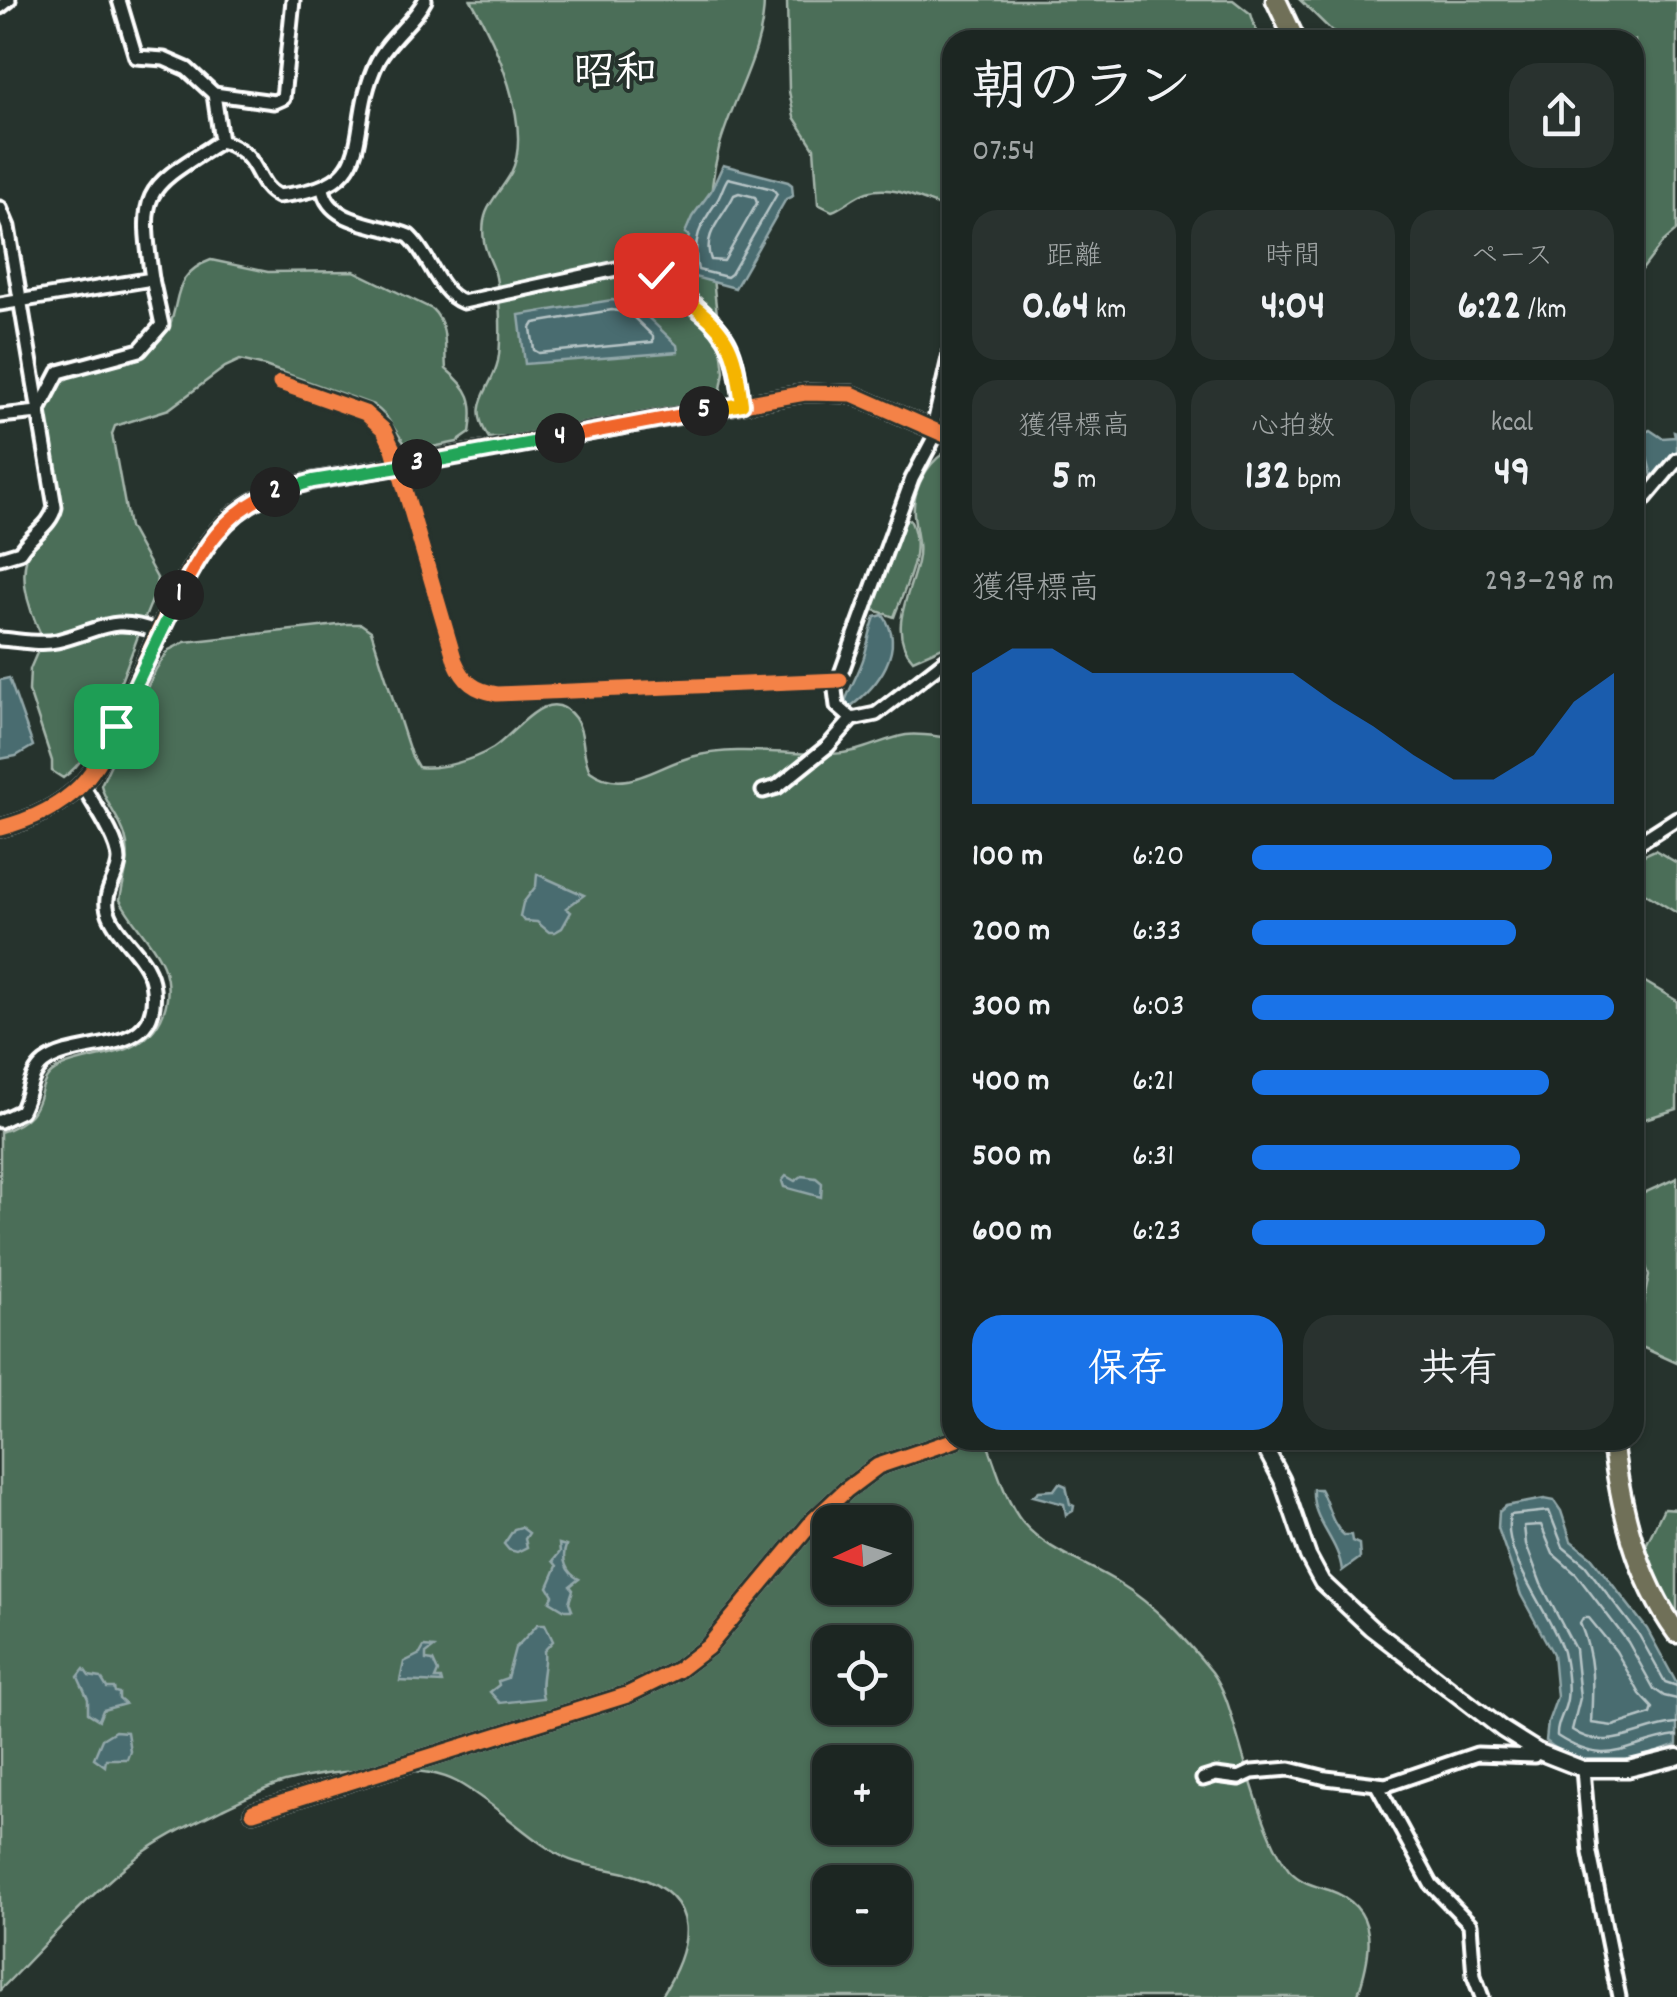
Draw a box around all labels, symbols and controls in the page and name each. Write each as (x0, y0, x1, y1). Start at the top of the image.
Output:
district label: 昭和 (573, 47, 657, 107)
text: 朝のラン (972, 53, 1192, 132)
button: share (1509, 63, 1614, 168)
text: 07:54 (972, 130, 1035, 176)
pin (614, 233, 699, 318)
text: 距離 (1046, 239, 1102, 279)
text: 時間 (1265, 239, 1321, 279)
text: ペース (1471, 239, 1553, 279)
icon: check (629, 248, 684, 303)
text: 0.64 (1021, 279, 1089, 339)
text: 4:04 (1261, 279, 1325, 339)
text: 6:22 (1457, 279, 1522, 339)
text: km (1089, 292, 1127, 332)
text: /km (1522, 292, 1567, 332)
pin: 5 (679, 386, 729, 436)
text: 5 (698, 391, 710, 431)
text: kcal (1491, 405, 1533, 445)
text: 獲得標高 (1018, 409, 1130, 449)
text: 心拍数 (1251, 409, 1335, 449)
pin: 4 (535, 413, 585, 463)
text: 4 (554, 418, 566, 458)
pin: 3 (392, 439, 442, 489)
text: 3 (411, 444, 423, 484)
text: 49 (1494, 445, 1530, 505)
text: 5 (1051, 449, 1071, 509)
text: 132 (1245, 449, 1291, 509)
text: m (1071, 462, 1097, 502)
text: bpm (1291, 462, 1341, 502)
pin: 2 (250, 467, 300, 517)
text: 2 (269, 472, 281, 512)
text: 293–298 m (1484, 560, 1614, 606)
text: 獲得標高 (972, 568, 1100, 614)
pin: 1 (154, 570, 204, 620)
text: 1 (176, 575, 182, 615)
pin (74, 684, 159, 769)
icon: arrive (89, 699, 144, 754)
text: 100 m (972, 835, 1043, 881)
text: 6:20 (1132, 835, 1184, 881)
text: 200 m (972, 910, 1050, 956)
text: 6:33 (1132, 910, 1181, 956)
text: 300 m (972, 985, 1050, 1031)
text: 6:03 (1132, 985, 1185, 1031)
text: 400 m (972, 1060, 1049, 1106)
text: 6:21 (1132, 1060, 1174, 1106)
text: 500 m (972, 1135, 1051, 1181)
text: 6:31 (1132, 1135, 1174, 1181)
text: 600 m (972, 1210, 1052, 1256)
text: 6:23 (1132, 1210, 1181, 1256)
button: 保存 (972, 1315, 1283, 1430)
button: 共有 (1303, 1315, 1614, 1430)
north arrow (812, 1505, 912, 1605)
map controls (812, 1505, 912, 1965)
button: locate (812, 1625, 912, 1725)
button: + (812, 1745, 912, 1845)
button: − (812, 1865, 912, 1965)

